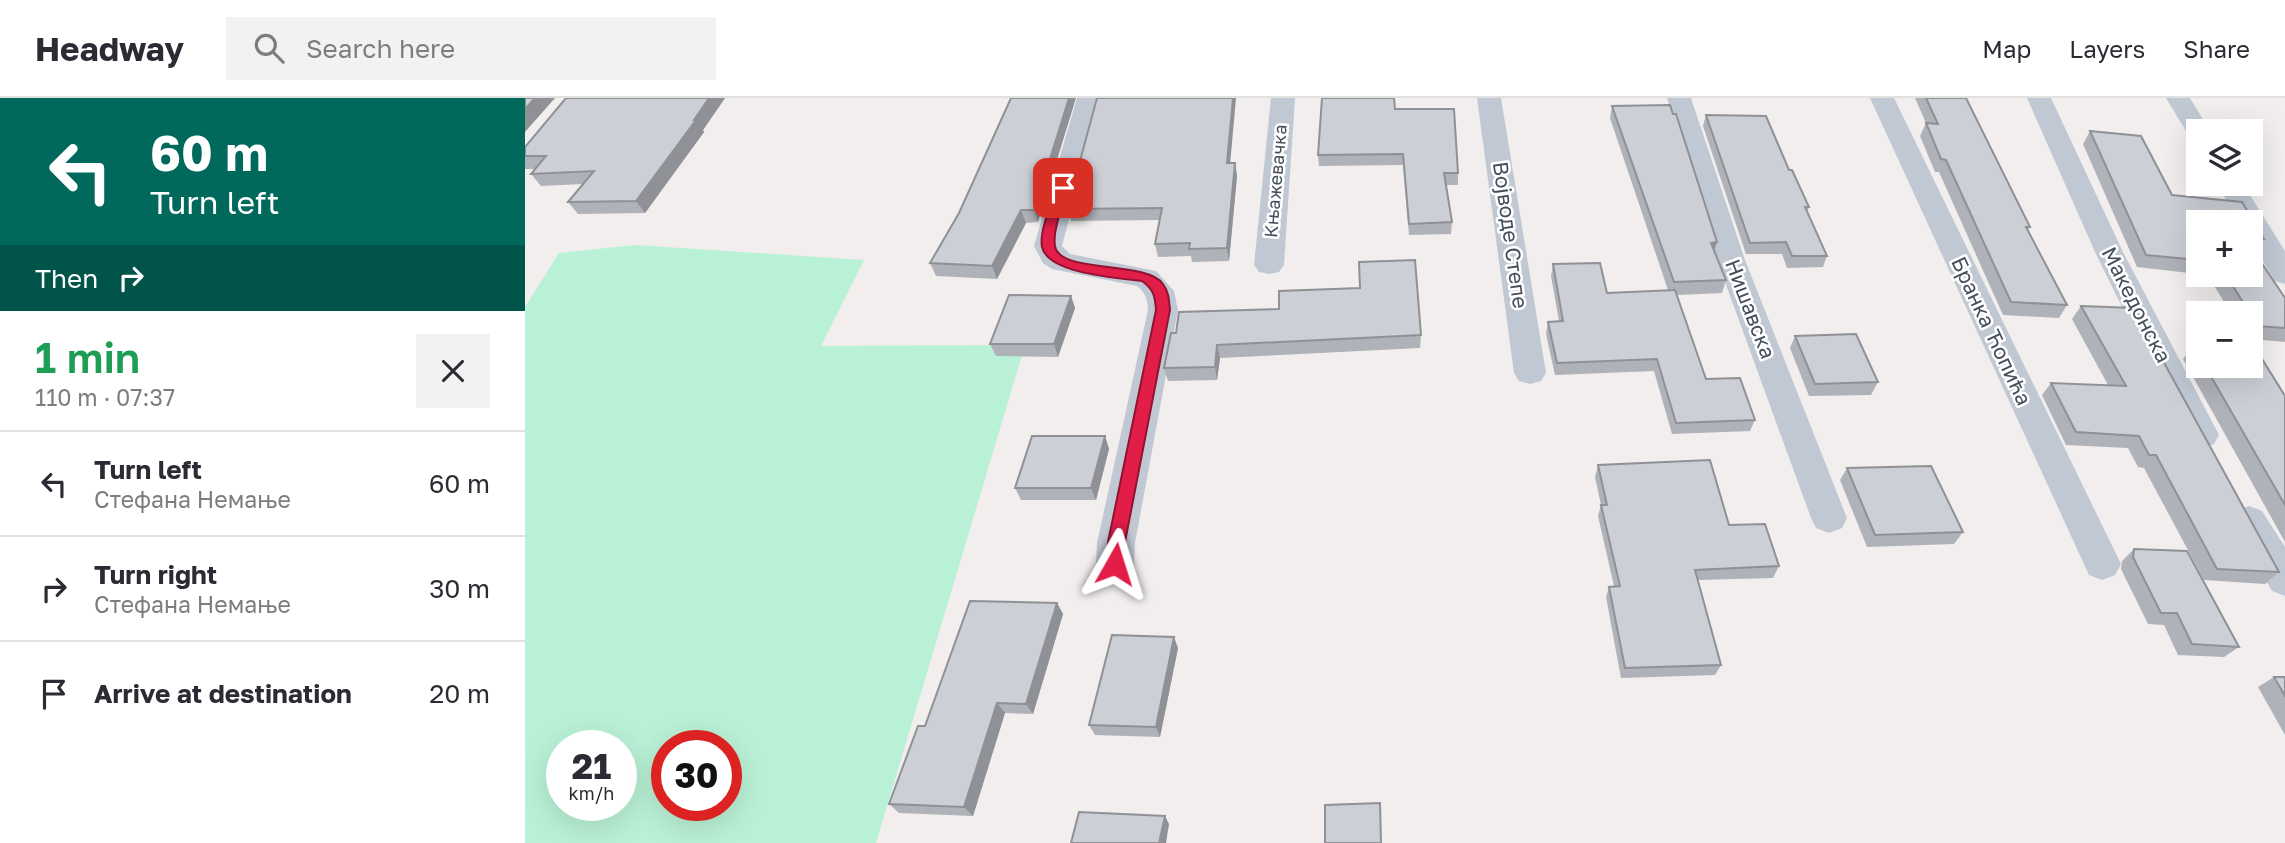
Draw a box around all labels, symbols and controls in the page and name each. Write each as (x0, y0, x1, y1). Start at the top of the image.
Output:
search box (226, 17, 716, 80)
text: Headway (35, 29, 184, 68)
icon: search (250, 29, 288, 67)
text: Search here (306, 33, 455, 64)
text: Map (1982, 34, 2031, 63)
text: Layers (2069, 34, 2145, 63)
text: Share (2183, 34, 2250, 63)
map controls (2186, 119, 2263, 378)
button: layers (2186, 119, 2263, 196)
text: 60 m (150, 123, 268, 182)
street label: Књажевачка (1259, 123, 1291, 238)
icon: left (35, 126, 126, 217)
pin (1033, 158, 1093, 218)
street label: Војводе Степе (1488, 160, 1534, 310)
icon: arrive (1044, 169, 1082, 207)
text: Turn left (150, 183, 279, 221)
button: + (2186, 210, 2263, 287)
street label: Македонска (2097, 242, 2177, 367)
street label: Бранка Ћопића (1946, 252, 2038, 409)
street label: Нишавска (1720, 255, 1782, 362)
icon: right (112, 259, 150, 297)
text: Then (35, 263, 98, 294)
button: − (2186, 301, 2263, 378)
text: 1 min (35, 332, 140, 382)
button: close (416, 334, 490, 408)
text: 110 m · 07:37 (35, 383, 175, 411)
text: Turn left (94, 454, 202, 485)
icon: left (35, 465, 73, 503)
text: 60 m (429, 468, 490, 499)
text: Стефана Немање (94, 485, 291, 513)
position arrow (1078, 527, 1152, 601)
text: Turn right (94, 559, 217, 590)
icon: right (35, 570, 73, 608)
text: 30 m (429, 573, 490, 604)
text: Стефана Немање (94, 590, 291, 618)
icon: arrive (35, 675, 73, 713)
text: Arrive at destination (94, 678, 352, 709)
text: 20 m (429, 678, 490, 709)
speed limit sign: 30 (651, 730, 742, 821)
text: 21 (572, 745, 611, 787)
text: km/h (569, 782, 614, 804)

